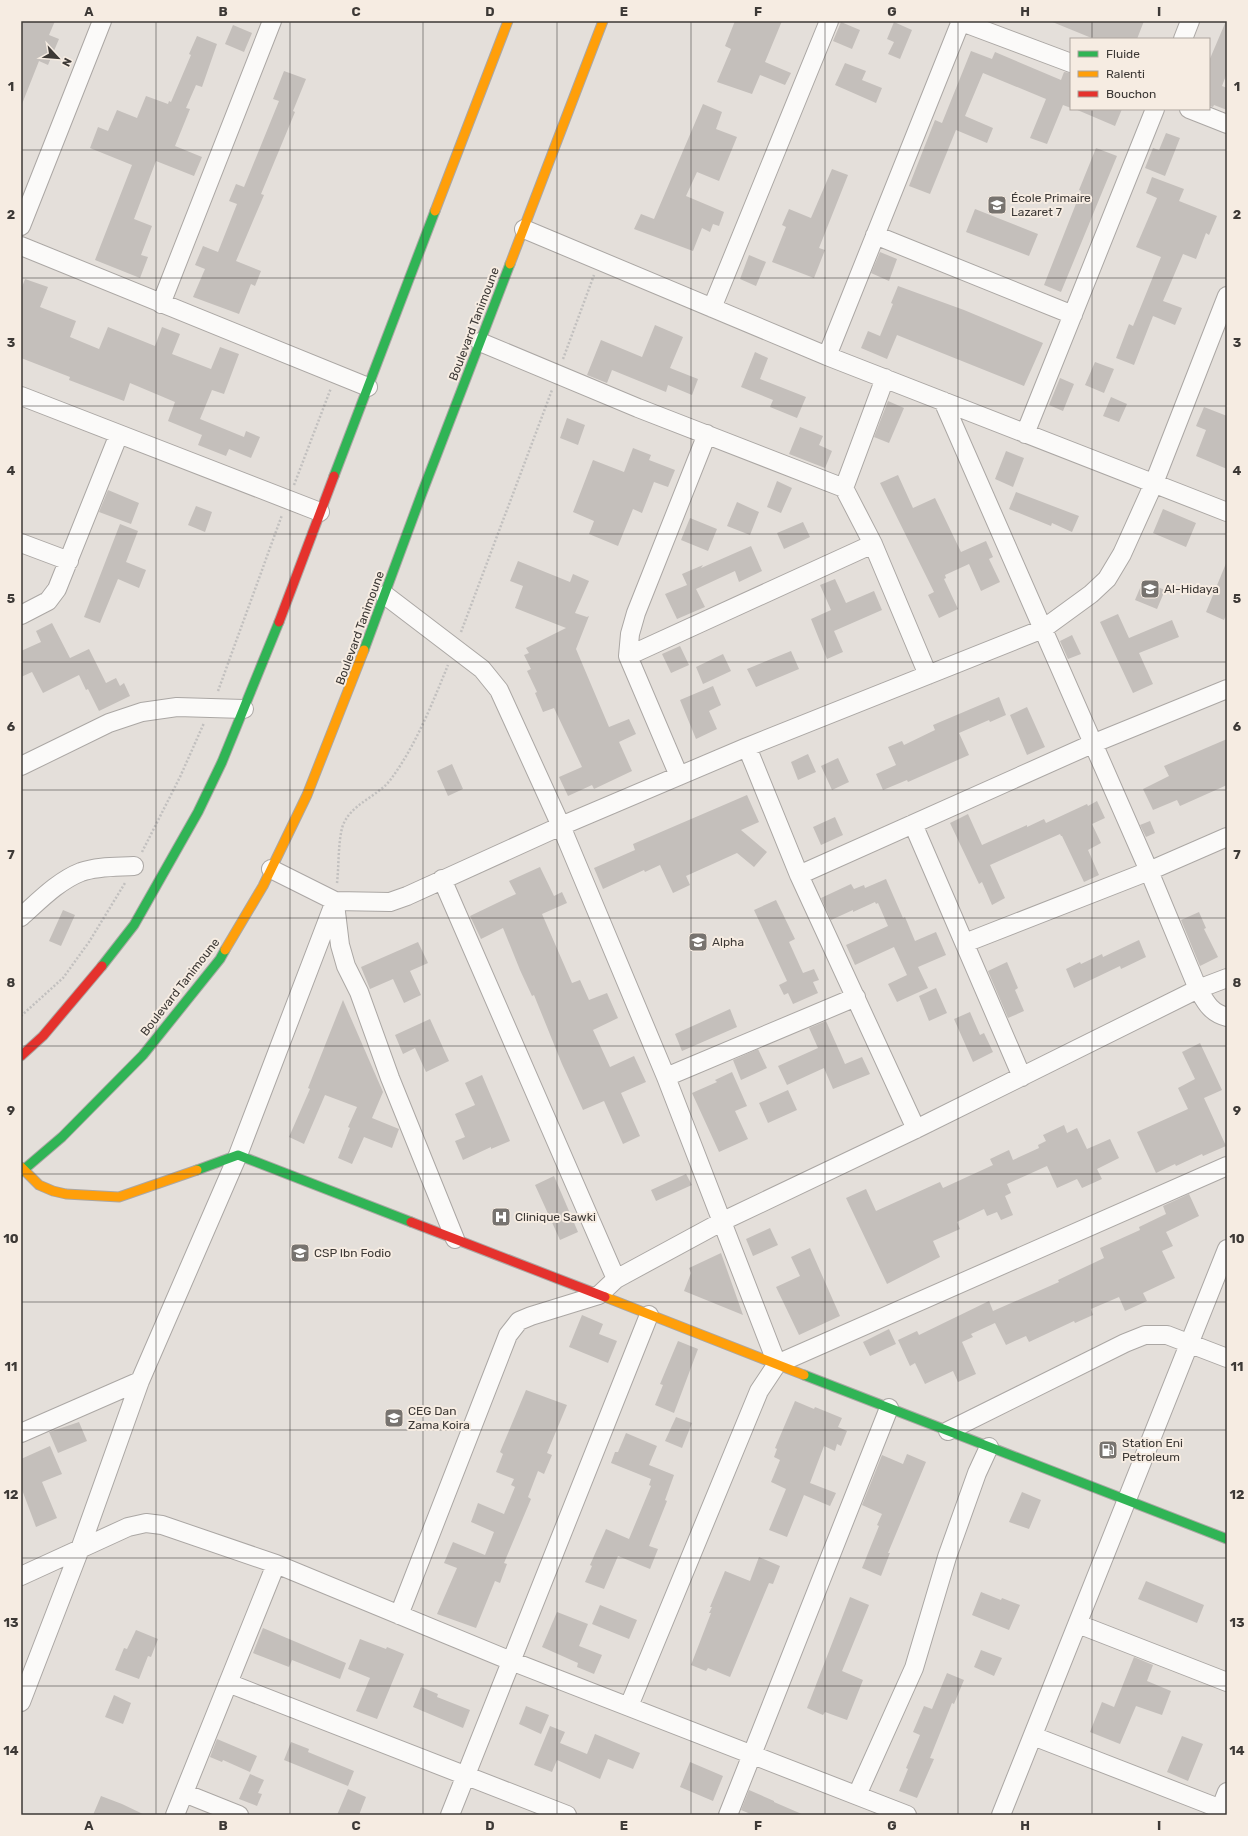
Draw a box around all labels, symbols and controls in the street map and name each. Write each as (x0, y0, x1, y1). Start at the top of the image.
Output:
text: A (84, 4, 94, 19)
text: B (218, 4, 228, 19)
text: C (351, 4, 361, 19)
text: D (485, 4, 495, 19)
text: E (620, 4, 628, 19)
text: F (754, 4, 762, 19)
text: G (887, 4, 897, 19)
text: H (1020, 4, 1030, 19)
text: I (1157, 4, 1161, 19)
north arrow (38, 38, 78, 78)
legend (1070, 38, 1210, 110)
text: Fluide (1106, 47, 1140, 61)
text: N (59, 56, 74, 69)
text: Ralenti (1106, 67, 1145, 81)
text: 1 (8, 79, 14, 94)
text: 1 (1234, 79, 1240, 94)
text: Bouchon (1106, 87, 1156, 101)
place label: École Primaire Lazaret 7 (1011, 191, 1091, 219)
school or university icon: École Primaire Lazaret 7 (986, 194, 1008, 216)
text: 2 (7, 207, 15, 222)
text: 2 (1233, 207, 1241, 222)
street label: Boulevard Tanimoune (446, 265, 502, 383)
text: 3 (7, 335, 16, 350)
text: 3 (1233, 335, 1242, 350)
text: 4 (7, 463, 16, 478)
text: 4 (1233, 463, 1242, 478)
street label: Boulevard Tanimoune (333, 569, 387, 687)
school or university icon: Al-Hidaya (1139, 578, 1161, 600)
place label: Al-Hidaya (1164, 582, 1219, 596)
text: 5 (7, 591, 15, 606)
text: 5 (1233, 591, 1241, 606)
text: 6 (7, 719, 16, 734)
text: 6 (1233, 719, 1242, 734)
text: 7 (7, 847, 15, 862)
text: 7 (1233, 847, 1241, 862)
school or university icon: Alpha (687, 931, 709, 953)
street label: Boulevard Tanimoune (137, 935, 223, 1039)
place label: Alpha (712, 935, 744, 949)
text: 8 (7, 975, 16, 990)
text: 8 (1233, 975, 1242, 990)
text: 9 (7, 1103, 15, 1118)
text: 9 (1233, 1103, 1241, 1118)
hospital icon: Clinique Sawki (490, 1206, 512, 1228)
place label: Clinique Sawki (515, 1210, 596, 1224)
text: 10 (3, 1231, 19, 1246)
text: 10 (1229, 1231, 1245, 1246)
school or university icon: CSP Ibn Fodio (289, 1242, 311, 1264)
place label: CSP Ibn Fodio (314, 1246, 391, 1260)
text: 11 (5, 1359, 17, 1374)
text: 11 (1231, 1359, 1243, 1374)
place label: CEG Dan Zama Koira (408, 1404, 470, 1432)
school or university icon: CEG Dan Zama Koira (383, 1407, 405, 1429)
place label: Station Eni Petroleum (1122, 1436, 1183, 1464)
fuel station icon: Station Eni Petroleum (1097, 1439, 1119, 1461)
text: 12 (4, 1487, 18, 1502)
text: 12 (1230, 1487, 1244, 1502)
text: 13 (3, 1615, 19, 1630)
text: 13 (1229, 1615, 1245, 1630)
text: 14 (3, 1743, 19, 1758)
text: 14 (1229, 1743, 1245, 1758)
text: A (84, 1818, 94, 1833)
text: B (218, 1818, 228, 1833)
text: C (351, 1818, 361, 1833)
text: D (485, 1818, 495, 1833)
text: E (620, 1818, 628, 1833)
text: F (754, 1818, 762, 1833)
text: G (887, 1818, 897, 1833)
text: H (1020, 1818, 1030, 1833)
text: I (1157, 1818, 1161, 1833)

